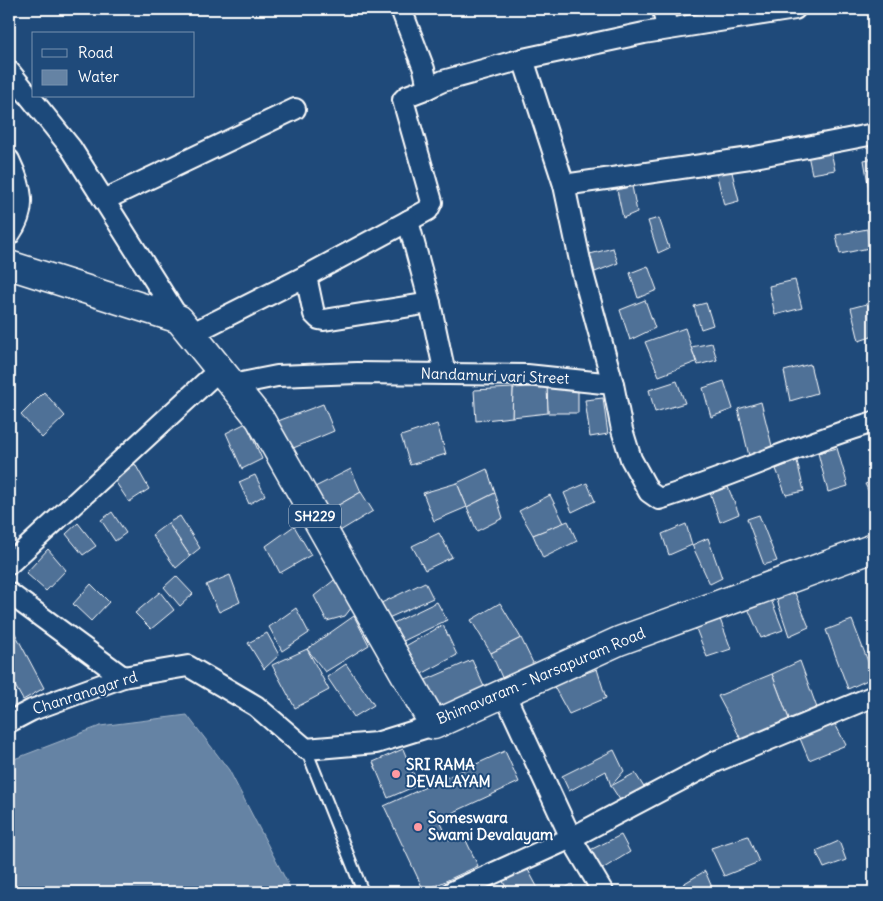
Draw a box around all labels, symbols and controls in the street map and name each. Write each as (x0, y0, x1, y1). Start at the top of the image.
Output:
legend (32, 32, 195, 98)
text: Road (78, 43, 113, 62)
text: Water (78, 67, 119, 86)
street label: Nandamuri vari Street (420, 363, 570, 388)
road number: SH229 (289, 504, 341, 528)
street label: Bhimavaram - Narsapuram Road (434, 623, 648, 728)
street label: Chanranagar rd (30, 667, 140, 718)
place label: SRI RAMA DEVALAYAM (406, 755, 491, 791)
marker: SRI RAMA DEVALAYAM (390, 768, 402, 780)
place label: Someswara Swami Devalayam (428, 808, 553, 845)
marker: Someswara Swami Devalayam (412, 821, 424, 833)

